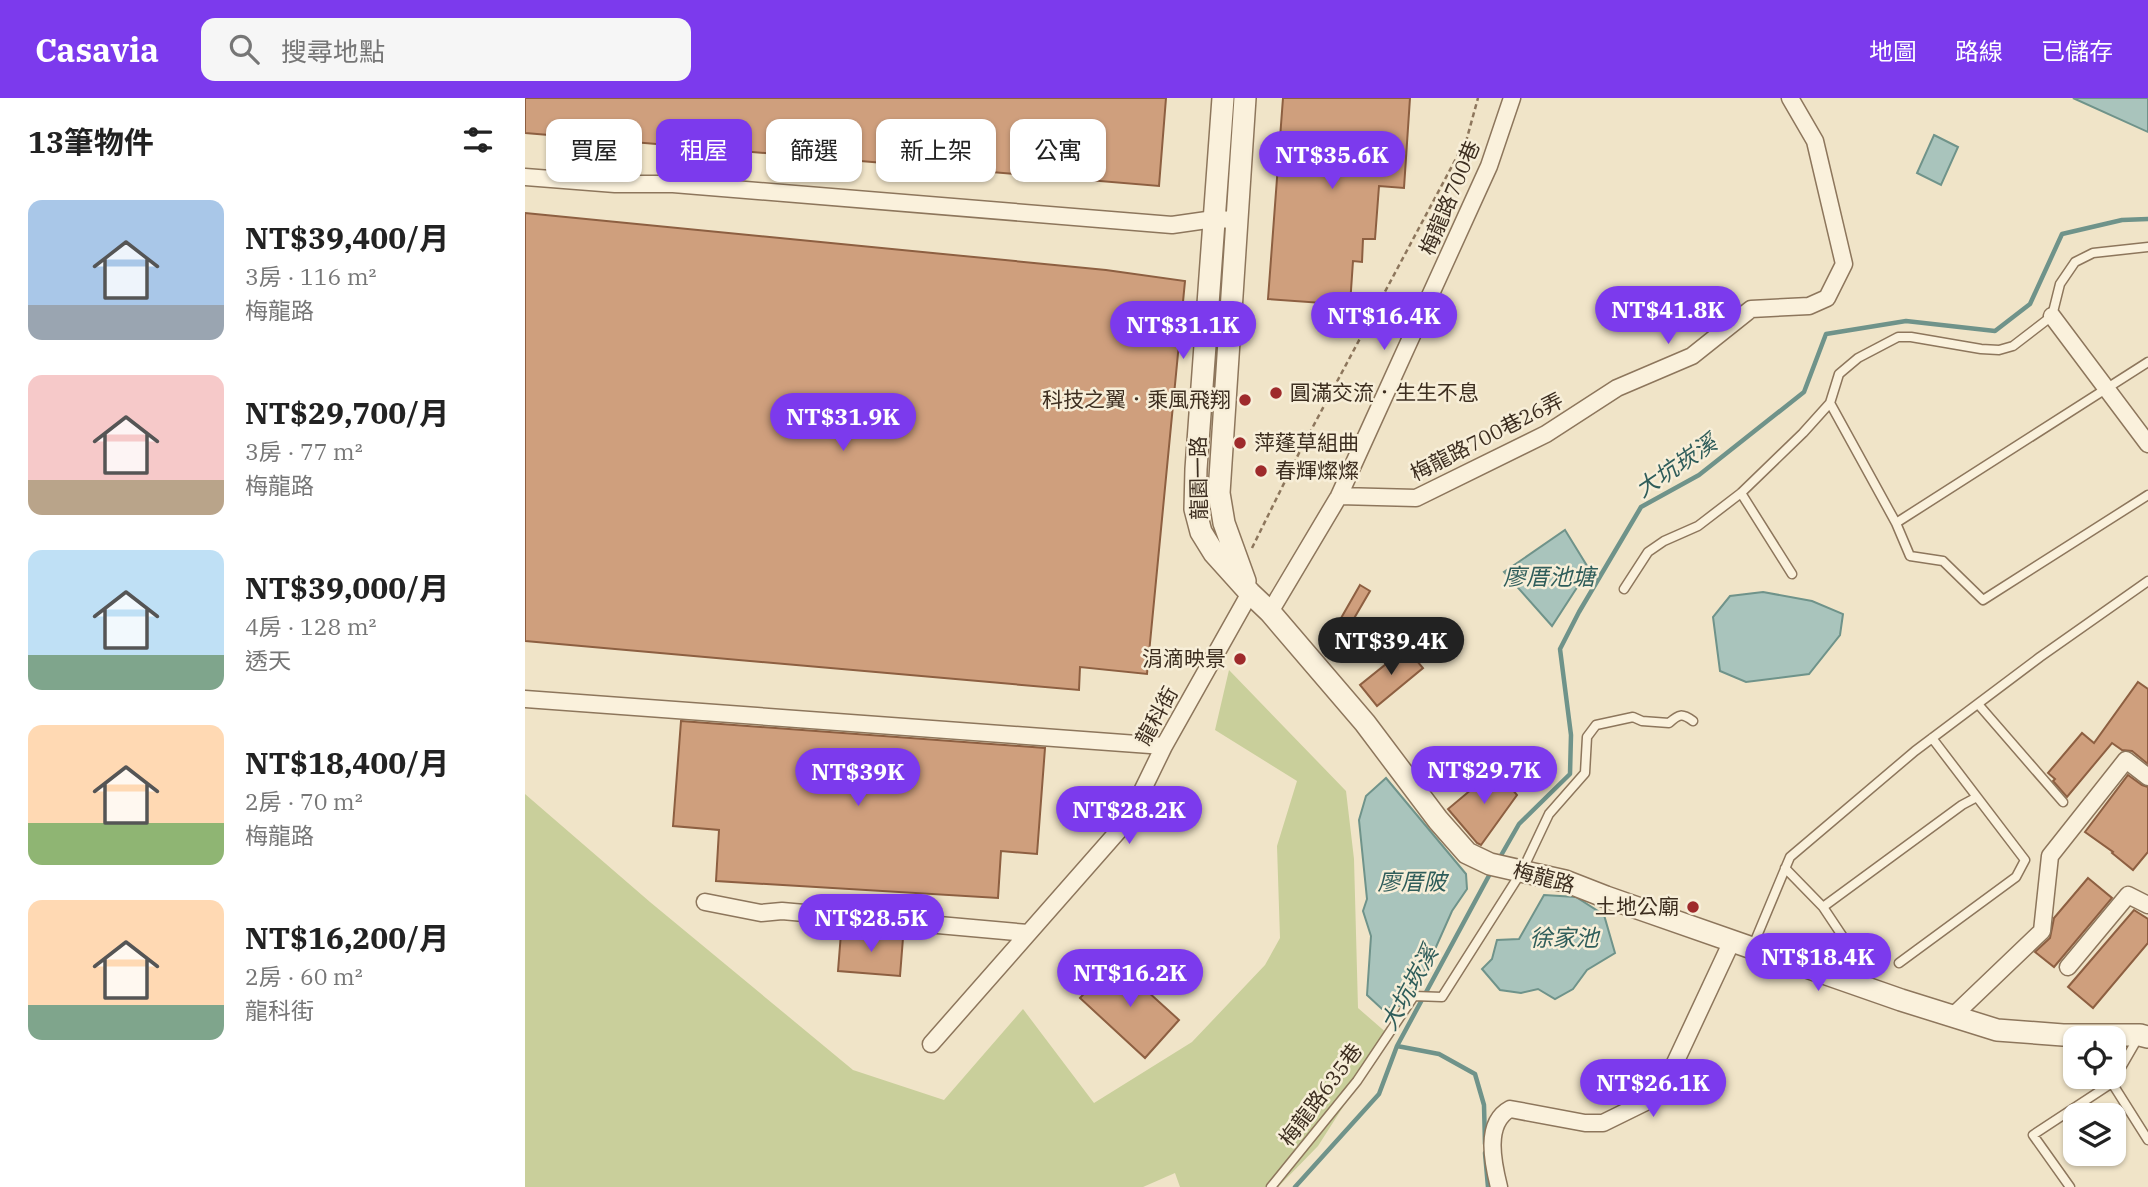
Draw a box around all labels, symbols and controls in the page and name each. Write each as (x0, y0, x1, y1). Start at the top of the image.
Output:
search box (201, 18, 691, 81)
text: Casavia (35, 28, 159, 71)
icon: search (225, 30, 263, 68)
text: 搜尋地點 (281, 34, 385, 68)
text: 地圖 (1869, 35, 1917, 67)
text: 路線 (1955, 35, 2003, 67)
text: 已儲存 (2041, 35, 2113, 67)
chip: 買屋 (546, 119, 642, 182)
chip: 租屋 (656, 119, 752, 182)
chip: 篩選 (766, 119, 862, 182)
chip: 新上架 (876, 119, 996, 182)
chip: 公寓 (1010, 119, 1106, 182)
icon: filters (459, 121, 497, 159)
text: 13筆物件 (28, 122, 154, 161)
pin: NT$35.6K (1260, 132, 1404, 191)
street label: 梅龍路700巷 (1412, 136, 1486, 259)
text: NT$35.6K (1275, 139, 1389, 169)
text: NT$39,400/月 (245, 218, 449, 257)
icon: home (84, 228, 168, 312)
text: 3房 · 116 m² (245, 261, 377, 291)
pin: NT$41.8K (1596, 286, 1740, 346)
pin: NT$16.4K (1312, 292, 1456, 352)
text: NT$41.8K (1611, 294, 1725, 324)
text: 梅龍路 (245, 295, 314, 325)
text: NT$16.4K (1327, 300, 1441, 330)
pin: NT$31.1K (1111, 302, 1255, 361)
text: NT$31.1K (1126, 309, 1240, 339)
place label: 圓滿交流．生生不息 (1290, 378, 1479, 406)
place label: 科技之翼．乘風飛翔 (1042, 385, 1231, 413)
marker: 圓滿交流．生生不息 (1268, 385, 1284, 401)
street label: 梅龍路700巷26弄 (1405, 385, 1568, 487)
marker: 科技之翼．乘風飛翔 (1237, 392, 1253, 408)
text: NT$29,700/月 (245, 393, 449, 432)
pin: NT$31.9K (771, 394, 915, 453)
text: NT$31.9K (786, 401, 900, 431)
icon: home (84, 403, 168, 487)
water label: 大坑崁溪 (1629, 425, 1724, 503)
place label: 萍蓬草組曲 (1254, 428, 1359, 456)
marker: 萍蓬草組曲 (1232, 435, 1248, 451)
text: 3房 · 77 m² (245, 436, 363, 466)
street label: 龍園一路 (1183, 436, 1213, 520)
place label: 春輝燦燦 (1275, 456, 1359, 484)
marker: 春輝燦燦 (1253, 463, 1269, 479)
text: 梅龍路 (245, 470, 314, 500)
water label: 廖厝池塘 (1503, 561, 1599, 591)
text: NT$39,000/月 (245, 568, 449, 607)
icon: home (84, 578, 168, 662)
text: 4房 · 128 m² (245, 611, 377, 641)
pin: NT$39.4K (1319, 618, 1463, 677)
text: NT$39.4K (1334, 625, 1448, 655)
place label: 涓滴映景 (1142, 644, 1226, 672)
text: 透天 (245, 645, 291, 675)
marker: 涓滴映景 (1232, 651, 1248, 667)
street label: 龍科街 (1129, 681, 1184, 750)
text: NT$18,400/月 (245, 743, 449, 782)
pin: NT$29.7K (1412, 746, 1556, 806)
pin: NT$39K (801, 748, 915, 808)
icon: home (84, 753, 168, 837)
text: NT$29.7K (1427, 754, 1541, 784)
text: NT$39K (811, 756, 905, 786)
text: 2房 · 70 m² (245, 786, 363, 816)
pin: NT$28.2K (1057, 786, 1201, 846)
text: NT$28.2K (1072, 794, 1186, 824)
text: 梅龍路 (245, 820, 314, 850)
street label: 梅龍路 (1510, 855, 1578, 899)
water label: 廖厝陂 (1378, 866, 1450, 896)
place label: 土地公廟 (1595, 892, 1679, 920)
pin: NT$28.5K (799, 894, 943, 954)
marker: 土地公廟 (1685, 899, 1701, 915)
text: NT$28.5K (814, 902, 928, 932)
text: NT$16,200/月 (245, 918, 449, 957)
water label: 徐家池 (1530, 922, 1601, 952)
icon: home (84, 928, 168, 1012)
pin: NT$18.4K (1746, 934, 1890, 993)
water label: 大坑崁溪 (1373, 937, 1445, 1035)
text: NT$18.4K (1761, 941, 1875, 971)
pin: NT$16.2K (1058, 950, 1202, 1009)
text: NT$16.2K (1073, 957, 1187, 987)
text: 2房 · 60 m² (245, 961, 363, 991)
text: 龍科街 (245, 995, 314, 1025)
map controls (2063, 1026, 2126, 1166)
button: locate (2063, 1026, 2126, 1089)
street label: 梅龍路635巷 (1272, 1037, 1368, 1151)
pin: NT$26.1K (1581, 1060, 1725, 1119)
text: NT$26.1K (1596, 1067, 1710, 1097)
button: layers (2063, 1103, 2126, 1166)

